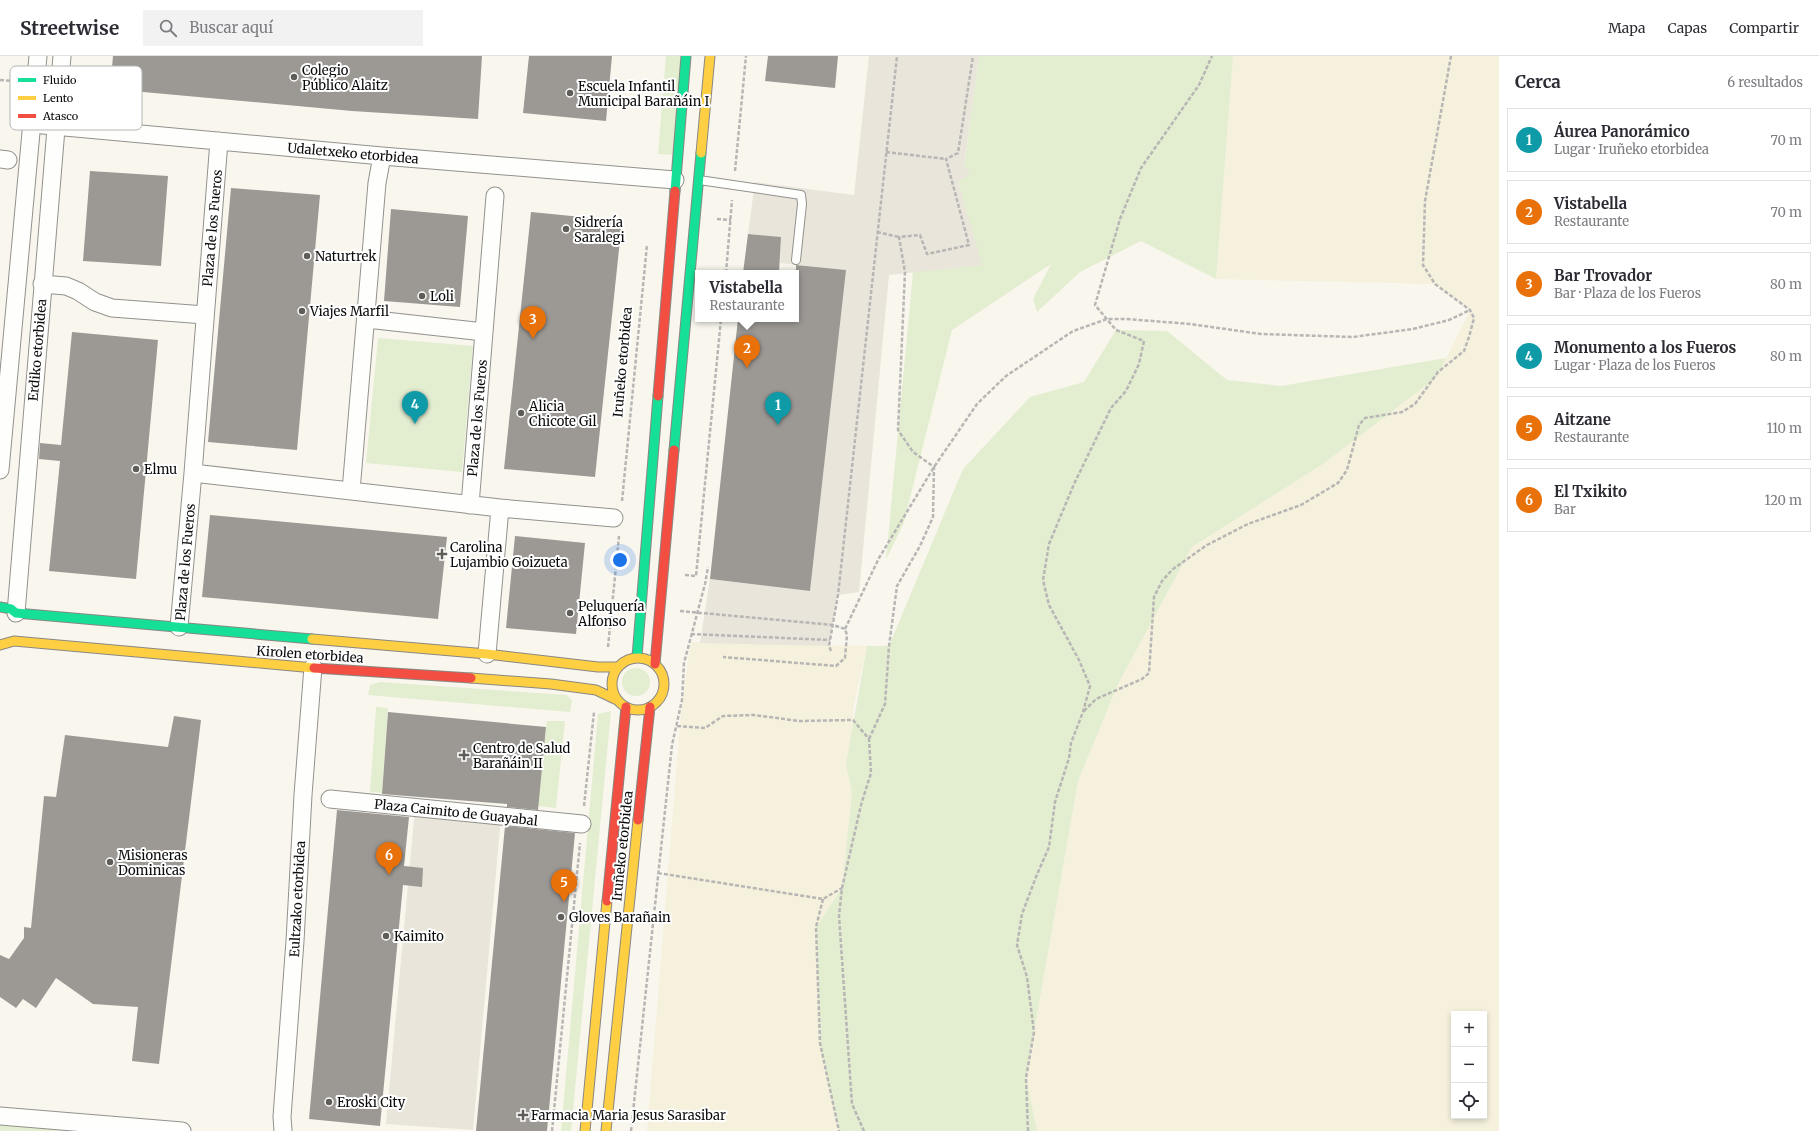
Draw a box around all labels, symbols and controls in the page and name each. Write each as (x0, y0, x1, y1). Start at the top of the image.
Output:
search box (143, 10, 423, 46)
text: Streetwise (20, 16, 119, 40)
icon: search (157, 17, 179, 39)
text: Buscar aquí (189, 18, 273, 37)
text: Mapa (1608, 19, 1645, 37)
text: Capas (1667, 19, 1707, 37)
text: Compartir (1729, 19, 1799, 37)
place label: Colegio Público Alaitz (302, 62, 388, 94)
legend (10, 66, 142, 130)
text: Cerca (1515, 71, 1561, 93)
marker: Colegio Público Alaitz (289, 72, 299, 82)
text: Fluido (43, 73, 77, 87)
text: 6 resultados (1727, 74, 1803, 91)
place label: Escuela Infantil Municipal Barañáin I (578, 78, 709, 110)
marker: Escuela Infantil Municipal Barañáin I (565, 88, 575, 98)
text: Lento (43, 91, 74, 105)
text: Atasco (42, 109, 79, 123)
text: Áurea Panorámico (1554, 122, 1690, 141)
text: 1 (1526, 132, 1532, 149)
text: 70 m (1771, 132, 1802, 149)
street label: Udaletxeko etorbidea (287, 139, 419, 168)
text: Lugar · Iruñeko etorbidea (1554, 141, 1709, 158)
street label: Plaza de los Fueros (199, 169, 226, 287)
text: Vistabella (1554, 194, 1627, 213)
text: 2 (1525, 204, 1533, 221)
text: 70 m (1771, 204, 1802, 221)
text: Restaurante (1554, 213, 1629, 230)
place label: Sidrería Saralegi (574, 214, 625, 246)
marker: Sidrería Saralegi (561, 224, 571, 234)
place label: Naturtrek (315, 248, 377, 265)
marker: Naturtrek (302, 251, 312, 261)
text: Bar Trovador (1554, 266, 1652, 285)
popup (695, 270, 799, 322)
text: 3 (1525, 276, 1533, 293)
text: 80 m (1770, 276, 1802, 293)
text: Vistabella (710, 278, 783, 297)
text: Bar · Plaza de los Fueros (1554, 285, 1701, 302)
place label: Loli (430, 288, 454, 305)
marker: Loli (417, 291, 427, 301)
text: Restaurante (710, 297, 784, 314)
street label: Erdiko etorbidea (25, 298, 50, 402)
place label: Viajes Marfil (309, 303, 389, 320)
marker: Viajes Marfil (297, 306, 307, 316)
pin: 3 (520, 306, 546, 339)
street label: Iruñeko etorbidea (609, 306, 636, 418)
pin: 2 (734, 335, 760, 368)
text: Monumento a los Fueros (1554, 338, 1736, 357)
text: 4 (1525, 348, 1533, 365)
text: 80 m (1770, 348, 1802, 365)
text: Lugar · Plaza de los Fueros (1554, 357, 1716, 374)
street label: Plaza de los Fueros (464, 359, 491, 477)
pin: 4 (402, 391, 428, 424)
pin: 1 (765, 392, 791, 425)
place label: Alicia Chicote Gil (528, 398, 596, 430)
marker: Alicia Chicote Gil (516, 408, 526, 418)
text: Aitzane (1554, 410, 1611, 429)
text: 5 (1525, 420, 1533, 437)
text: 110 m (1767, 420, 1802, 437)
text: Restaurante (1554, 429, 1629, 446)
place label: Elmu (144, 461, 177, 478)
marker: Elmu (131, 464, 141, 474)
text: El Txikito (1554, 482, 1627, 501)
text: 6 (1525, 492, 1533, 509)
text: 120 m (1764, 492, 1802, 509)
text: Bar (1554, 501, 1576, 518)
street label: Plaza de los Fueros (172, 503, 199, 621)
place label: Carolina Lujambio Goizueta (450, 539, 568, 571)
marker: Carolina Lujambio Goizueta (437, 549, 447, 559)
your location (610, 550, 630, 570)
place label: Peluquería Alfonso (577, 598, 644, 630)
marker: Peluquería Alfonso (565, 608, 575, 618)
street label: Kirolen etorbidea (256, 642, 364, 667)
place label: Centro de Salud Barañáin II (473, 740, 571, 772)
marker: Centro de Salud Barañáin II (458, 749, 470, 761)
street label: Iruñeko etorbidea (608, 790, 637, 902)
street label: Plaza Caimito de Guayabal (373, 795, 539, 830)
street label: Eultzako etorbidea (286, 840, 309, 958)
pin: 6 (376, 842, 402, 875)
place label: Misioneras Dominicas (118, 847, 188, 879)
marker: Misioneras Dominicas (105, 857, 115, 867)
pin: 5 (551, 869, 577, 902)
place label: Gloves Barañain (569, 909, 671, 926)
marker: Gloves Barañain (556, 912, 566, 922)
place label: Kaimito (394, 928, 444, 945)
marker: Kaimito (381, 931, 391, 941)
map controls (1451, 1011, 1487, 1119)
button: + (1451, 1011, 1487, 1047)
button: − (1451, 1047, 1487, 1083)
button: locate (1451, 1083, 1487, 1119)
place label: Eroski City (337, 1094, 406, 1111)
marker: Eroski City (324, 1097, 334, 1107)
place label: Farmacia Maria Jesus Sarasibar (531, 1107, 726, 1124)
marker: Farmacia Maria Jesus Sarasibar (518, 1110, 528, 1120)

